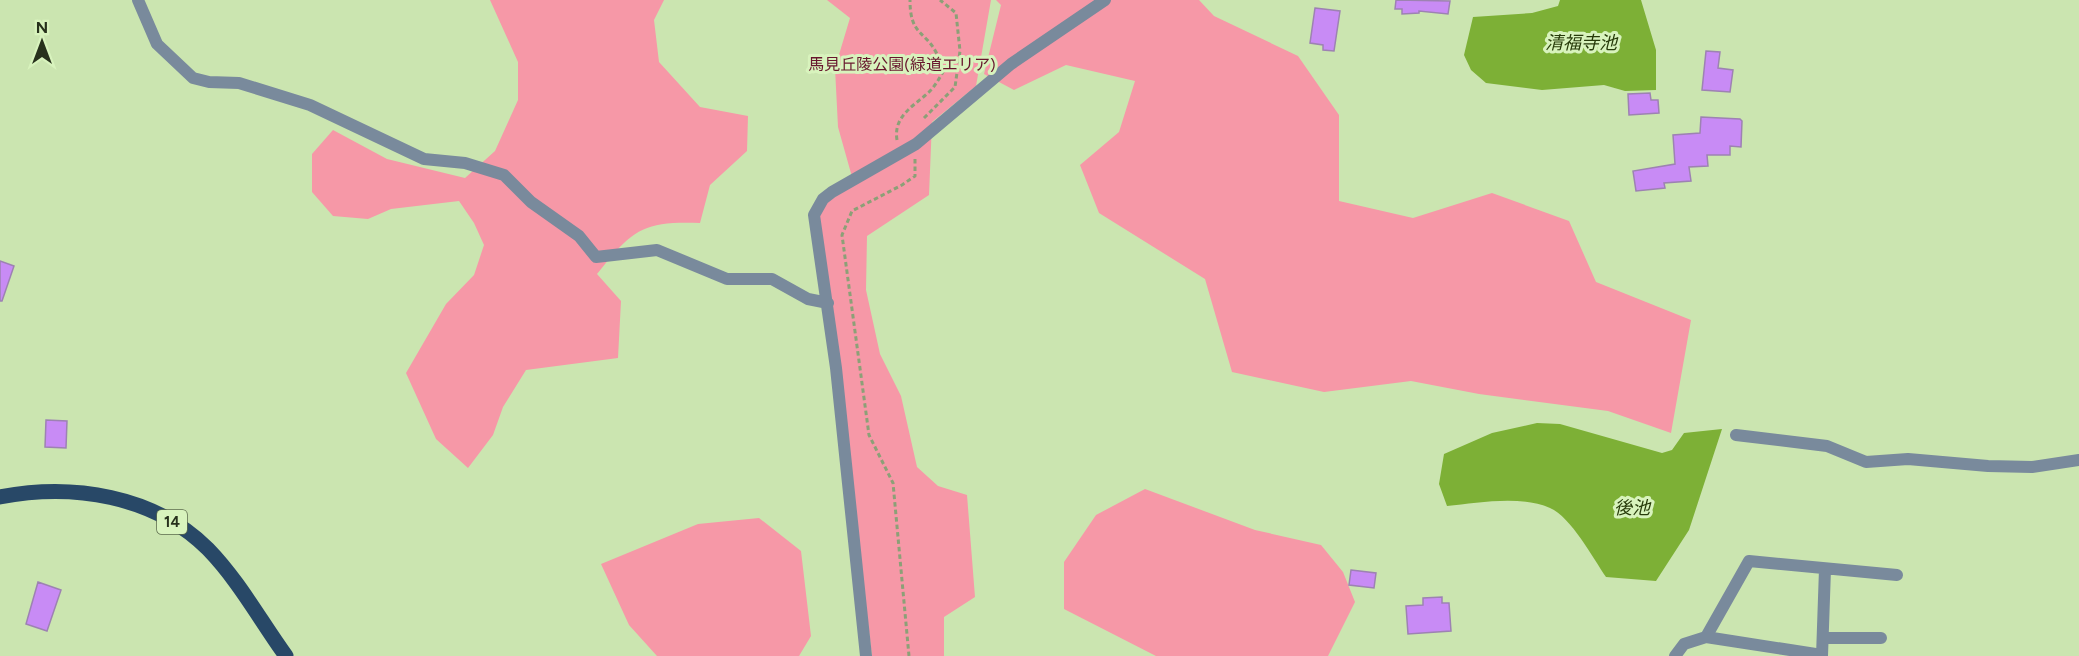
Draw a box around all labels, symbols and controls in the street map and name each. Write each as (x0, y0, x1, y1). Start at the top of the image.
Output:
north arrow (12, 12, 72, 72)
text: N (36, 18, 48, 37)
water label: 清福寺池 (1545, 32, 1619, 54)
park label: 馬見丘陵公園(緑道エリア) (808, 55, 996, 74)
water label: 後池 (1614, 497, 1652, 519)
road number: 14 (157, 510, 187, 534)

